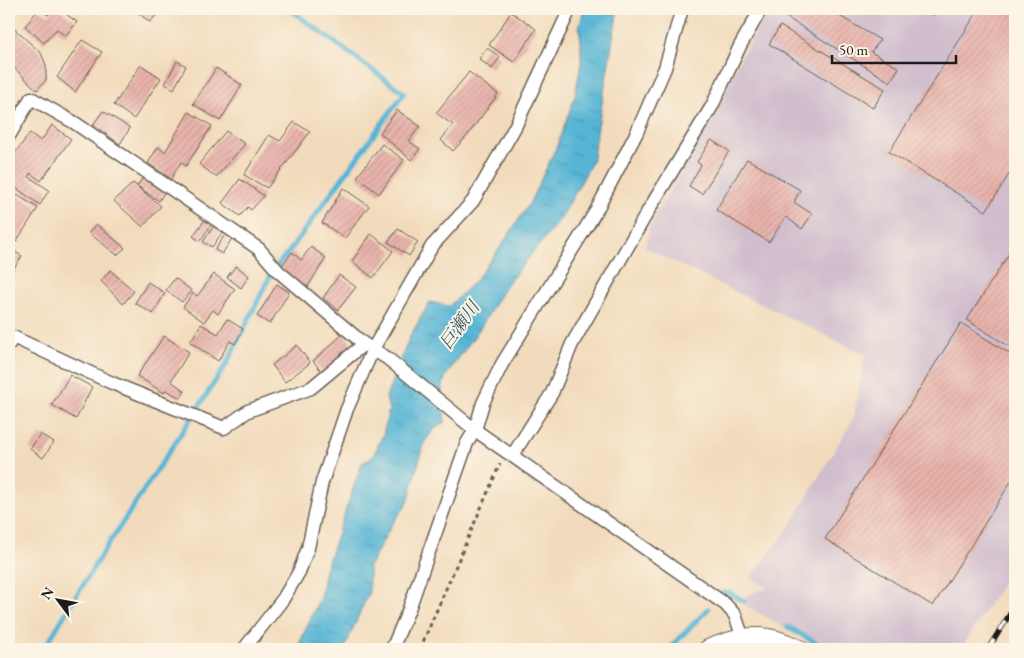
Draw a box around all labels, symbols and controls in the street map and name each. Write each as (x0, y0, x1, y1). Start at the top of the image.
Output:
scale bar (832, 32, 955, 64)
text: 50 m (839, 40, 868, 59)
water label: 巨瀬川 (434, 295, 485, 354)
north arrow (32, 576, 82, 626)
text: N (36, 583, 58, 603)

